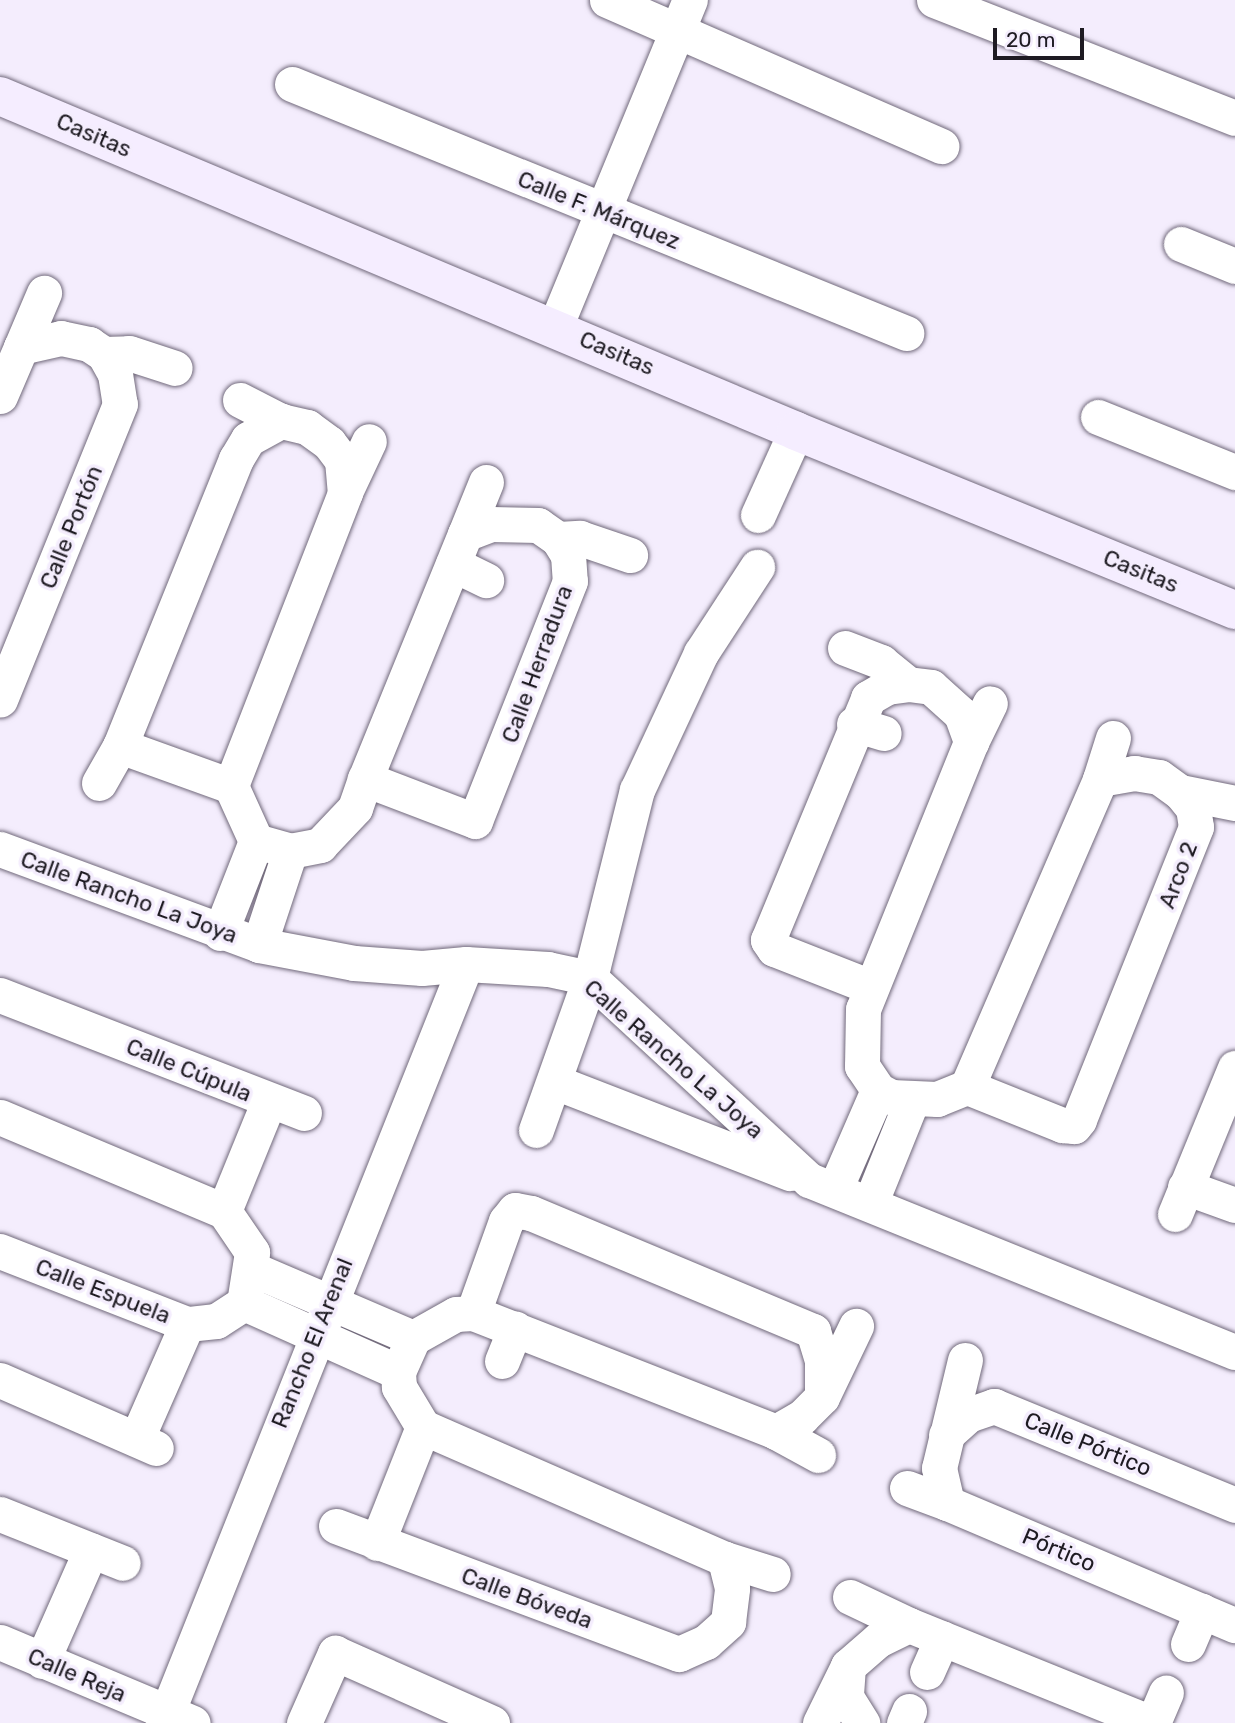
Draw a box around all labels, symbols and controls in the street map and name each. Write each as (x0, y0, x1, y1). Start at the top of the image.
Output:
scale bar (997, 14, 1088, 58)
text: 20 m (1006, 27, 1055, 52)
street label: Casitas (52, 107, 136, 163)
street label: Calle F. Márquez (514, 165, 684, 255)
street label: Casitas (575, 325, 659, 381)
street label: Calle Portón (34, 461, 108, 593)
street label: Casitas (1099, 543, 1183, 599)
street label: Calle Herradura (496, 581, 578, 747)
street label: Arco 2 (1153, 838, 1203, 912)
street label: Calle Rancho La Joya (17, 845, 241, 949)
street label: Calle Rancho La Joya (579, 974, 769, 1144)
street label: Calle Cúpula (122, 1032, 256, 1108)
street label: Calle Espuela (32, 1253, 174, 1329)
street label: Rancho El Arenal (265, 1254, 359, 1432)
street label: Calle Pórtico (1020, 1406, 1156, 1482)
street label: Pórtico (1018, 1522, 1100, 1578)
street label: Calle Bóveda (458, 1562, 596, 1634)
street label: Calle Reja (24, 1642, 130, 1708)

